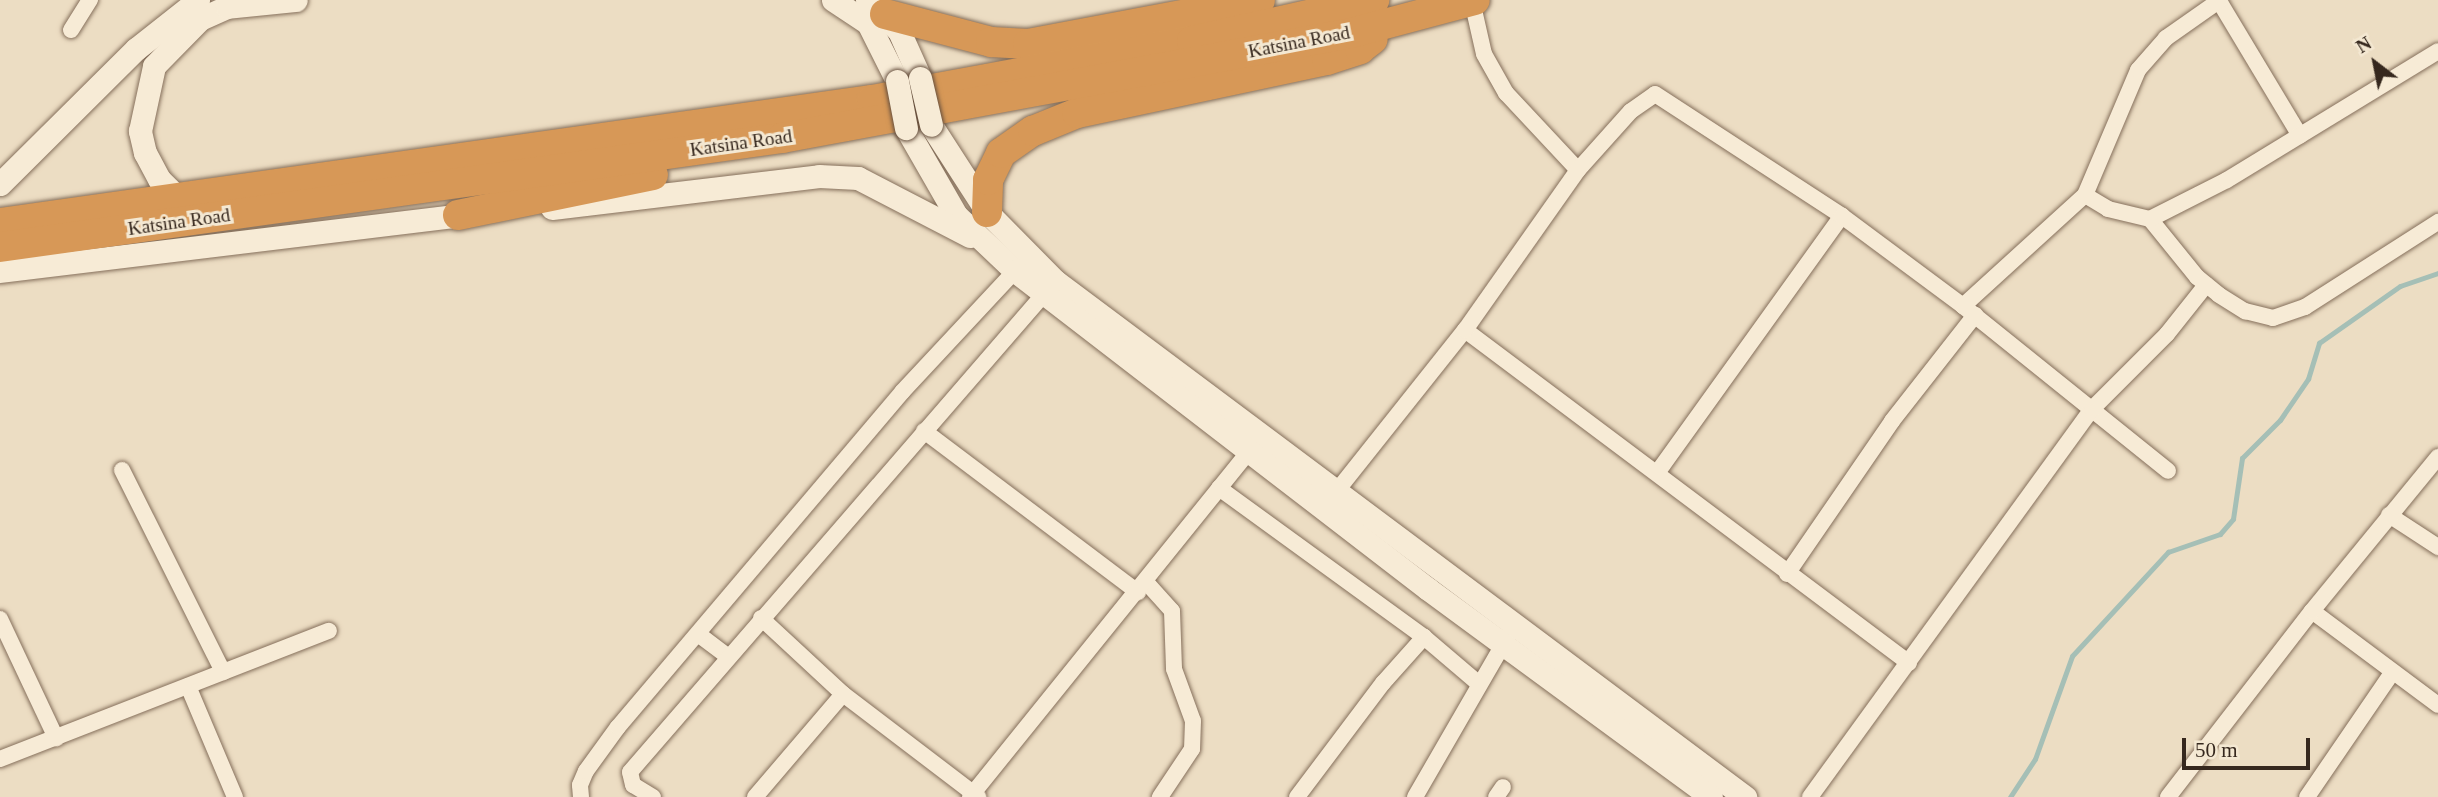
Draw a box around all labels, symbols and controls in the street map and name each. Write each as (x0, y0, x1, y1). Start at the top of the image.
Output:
street label: Katsina Road (1246, 21, 1352, 63)
north arrow (2340, 28, 2410, 98)
text: N (2352, 32, 2375, 57)
street label: Katsina Road (688, 125, 794, 161)
street label: Katsina Road (126, 204, 232, 240)
scale bar (2186, 724, 2314, 768)
text: 50 m (2195, 738, 2238, 762)

